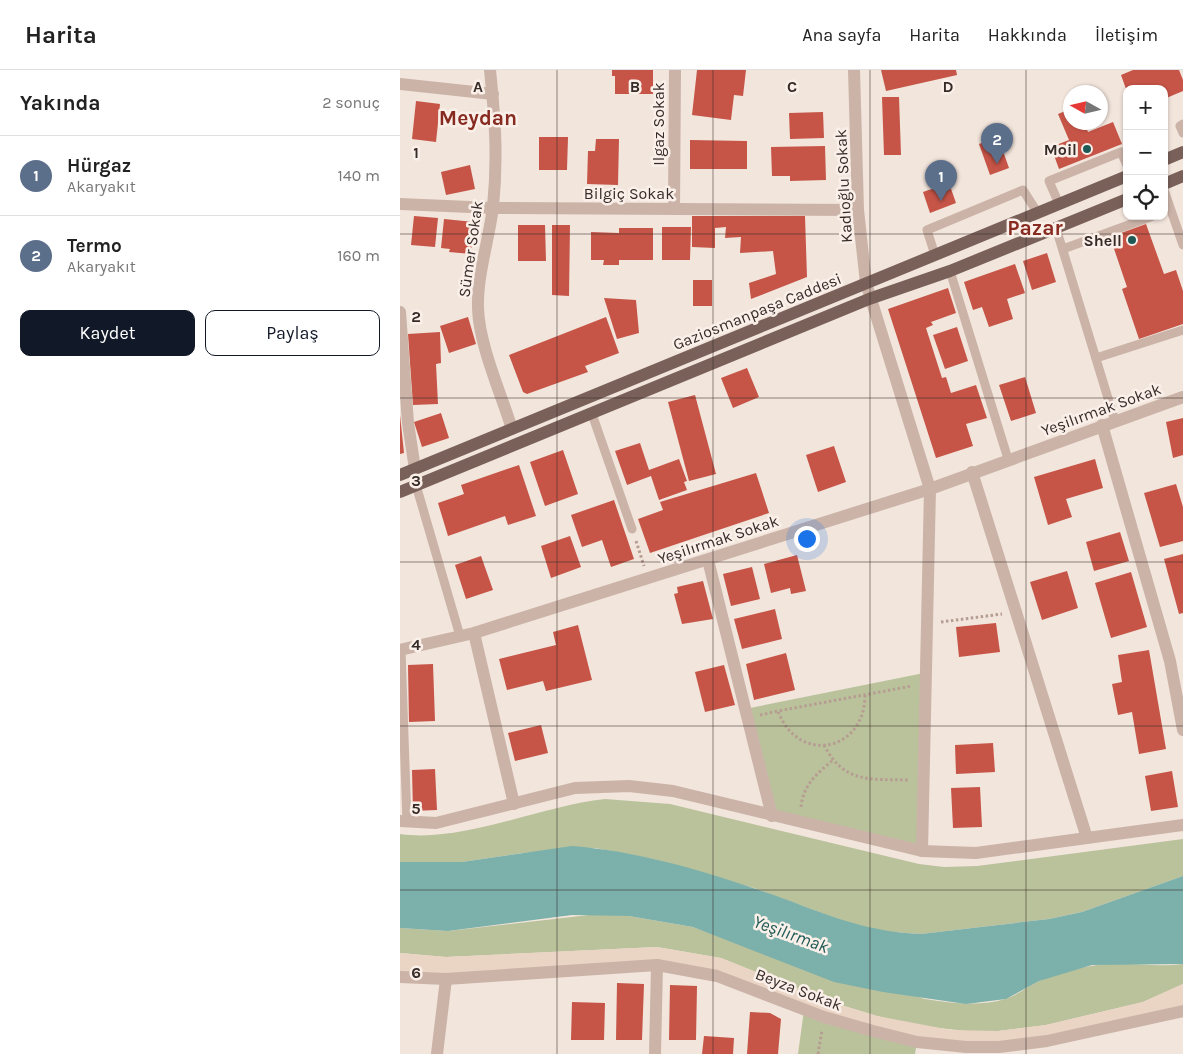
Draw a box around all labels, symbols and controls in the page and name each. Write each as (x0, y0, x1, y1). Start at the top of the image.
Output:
text: Harita (25, 21, 97, 49)
text: Ana sayfa (802, 24, 881, 46)
text: Harita (909, 24, 960, 46)
text: Hakkında (988, 24, 1067, 46)
text: İletişim (1095, 24, 1158, 46)
text: A (473, 77, 483, 96)
text: B (630, 77, 640, 96)
text: C (787, 77, 797, 96)
text: D (943, 77, 954, 96)
street label: Ilgaz Sokak (649, 82, 668, 166)
north arrow (1063, 85, 1108, 130)
map controls (1123, 85, 1168, 220)
button: + (1123, 85, 1168, 130)
text: Yakında (20, 91, 101, 115)
text: 2 sonuç (322, 93, 380, 112)
district label: Meydan (439, 106, 517, 130)
pin: 2 (981, 123, 1013, 164)
street label: Kadıoğlu Sokak (831, 129, 856, 243)
button: − (1123, 130, 1168, 175)
place label: Moil (1044, 140, 1077, 159)
text: 1 (413, 143, 419, 162)
marker: Moil (1081, 143, 1093, 155)
text: Hürgaz (67, 155, 131, 177)
pin: 1 (925, 160, 957, 201)
text: 1 (33, 166, 39, 185)
text: 140 m (338, 166, 380, 185)
button: locate (1123, 175, 1168, 220)
text: Akaryakıt (67, 177, 136, 196)
street label: Bilgiç Sokak (584, 184, 674, 203)
street label: Sümer Sokak (454, 200, 487, 299)
district label: Pazar (1007, 216, 1063, 240)
place label: Shell (1084, 231, 1122, 250)
marker: Shell (1126, 234, 1138, 246)
text: Termo (67, 235, 122, 257)
text: 2 (31, 246, 41, 265)
text: 160 m (337, 246, 380, 265)
text: Akaryakıt (67, 257, 136, 276)
street label: Gaziosmanpaşa Caddesi (670, 269, 844, 354)
text: 2 (411, 307, 421, 326)
button: Kaydet (20, 310, 195, 356)
button: Paylaş (205, 310, 380, 356)
street label: Yeşilırmak Sokak (1039, 379, 1164, 440)
text: 3 (411, 471, 421, 490)
street label: Yeşilırmak Sokak (655, 511, 781, 568)
your location (794, 526, 820, 552)
text: 4 (411, 635, 421, 654)
text: 5 (411, 799, 421, 818)
water label: Yeşilırmak (750, 910, 832, 958)
text: 6 (411, 963, 421, 982)
street label: Beyza Sokak (753, 964, 845, 1015)

